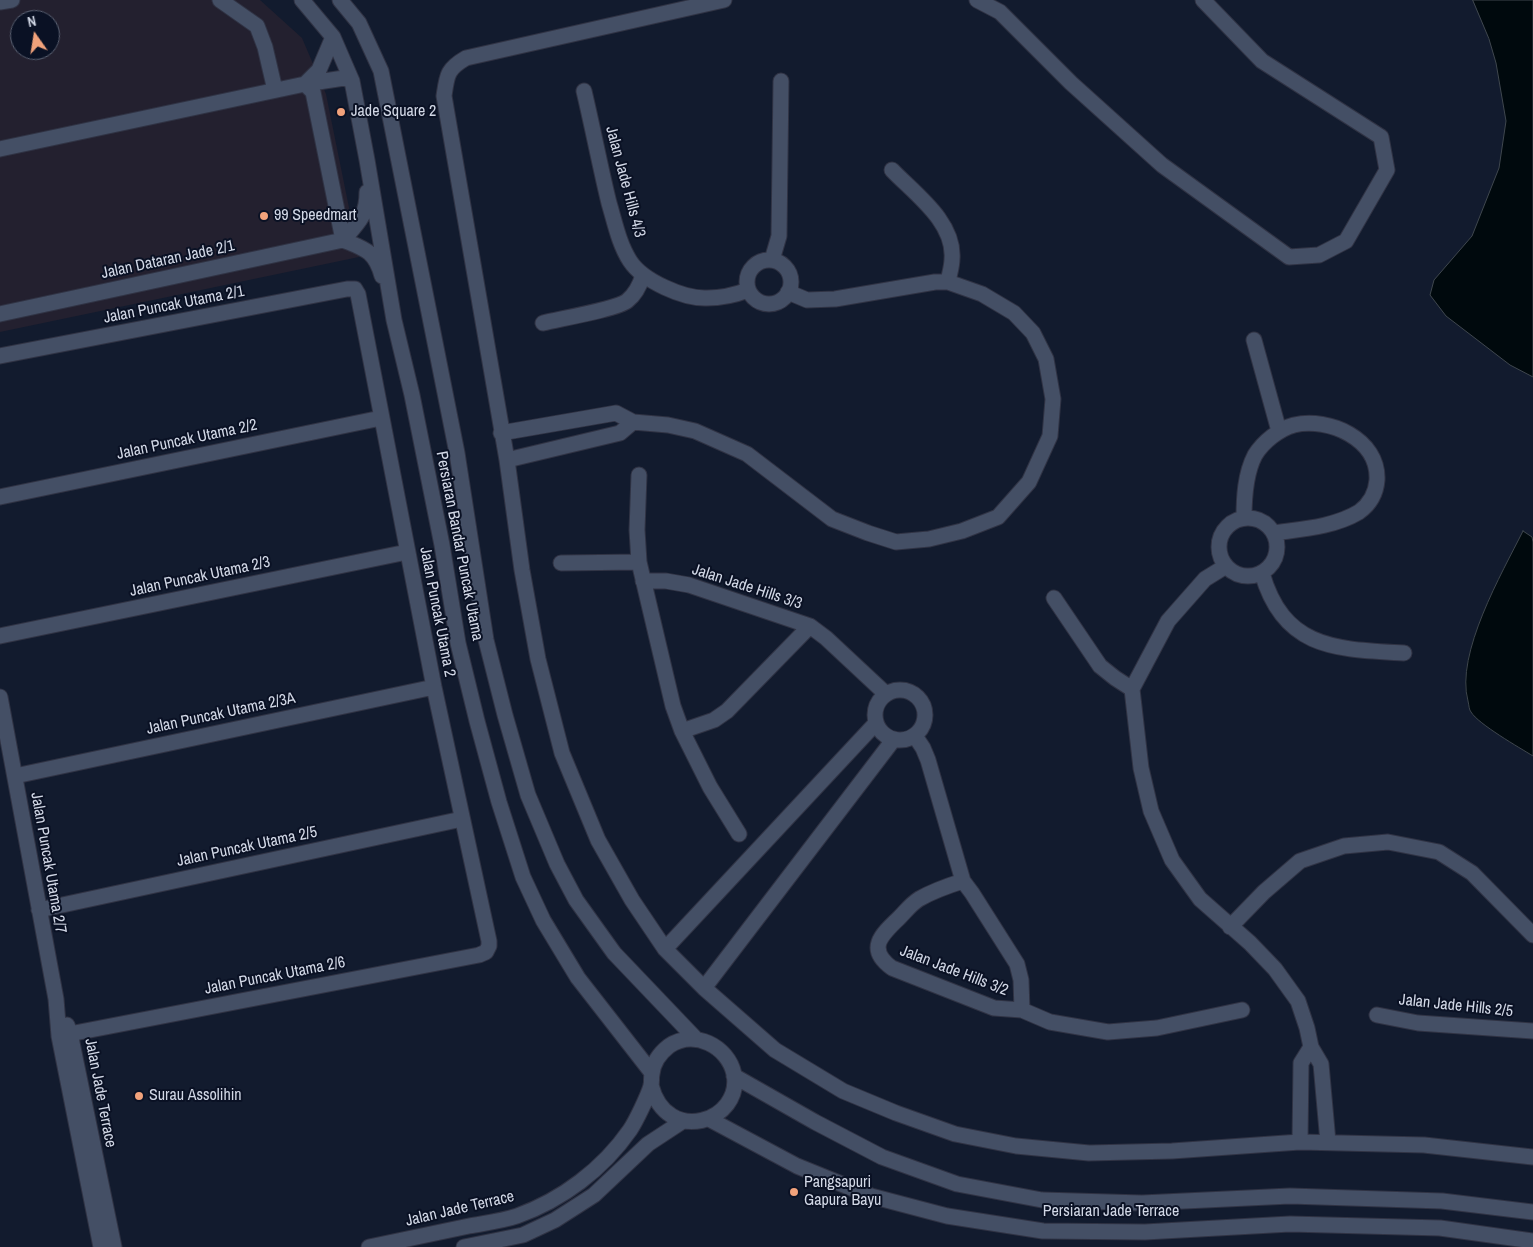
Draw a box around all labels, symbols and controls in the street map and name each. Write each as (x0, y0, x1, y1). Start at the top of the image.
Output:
north arrow (10, 10, 60, 60)
text: N (26, 12, 38, 31)
place label: Jade Square 2 (351, 102, 436, 122)
marker: Jade Square 2 (335, 106, 347, 118)
street label: Jalan Jade Hills 4/3 (601, 124, 649, 240)
place label: 99 Speedmart (274, 206, 356, 226)
marker: 99 Speedmart (258, 210, 270, 222)
street label: Jalan Dataran Jade 2/1 (100, 237, 236, 283)
street label: Jalan Puncak Utama 2/1 (102, 282, 246, 328)
street label: Jalan Puncak Utama 2/2 (115, 416, 259, 464)
street label: Persiaran Bandar Puncak Utama (431, 450, 487, 642)
street label: Jalan Puncak Utama 2 (415, 545, 459, 679)
street label: Jalan Puncak Utama 2/3 (128, 553, 272, 601)
street label: Jalan Jade Hills 3/3 (690, 560, 804, 614)
street label: Jalan Puncak Utama 2/3A (145, 689, 297, 739)
street label: Jalan Puncak Utama 2/7 (26, 791, 70, 935)
street label: Jalan Puncak Utama 2/5 (175, 823, 319, 871)
street label: Jalan Jade Hills 3/2 (897, 942, 1011, 1000)
street label: Jalan Puncak Utama 2/6 (203, 953, 347, 999)
street label: Jalan Jade Hills 2/5 (1398, 990, 1514, 1022)
street label: Jalan Jade Terrace (80, 1037, 120, 1149)
place label: Surau Assolihin (149, 1086, 242, 1106)
marker: Surau Assolihin (133, 1090, 145, 1102)
place label: Pangsapuri Gapura Bayu (804, 1173, 881, 1211)
marker: Pangsapuri Gapura Bayu (788, 1186, 800, 1198)
street label: Jalan Jade Terrace (404, 1187, 516, 1231)
street label: Persiaran Jade Terrace (1043, 1202, 1179, 1222)

